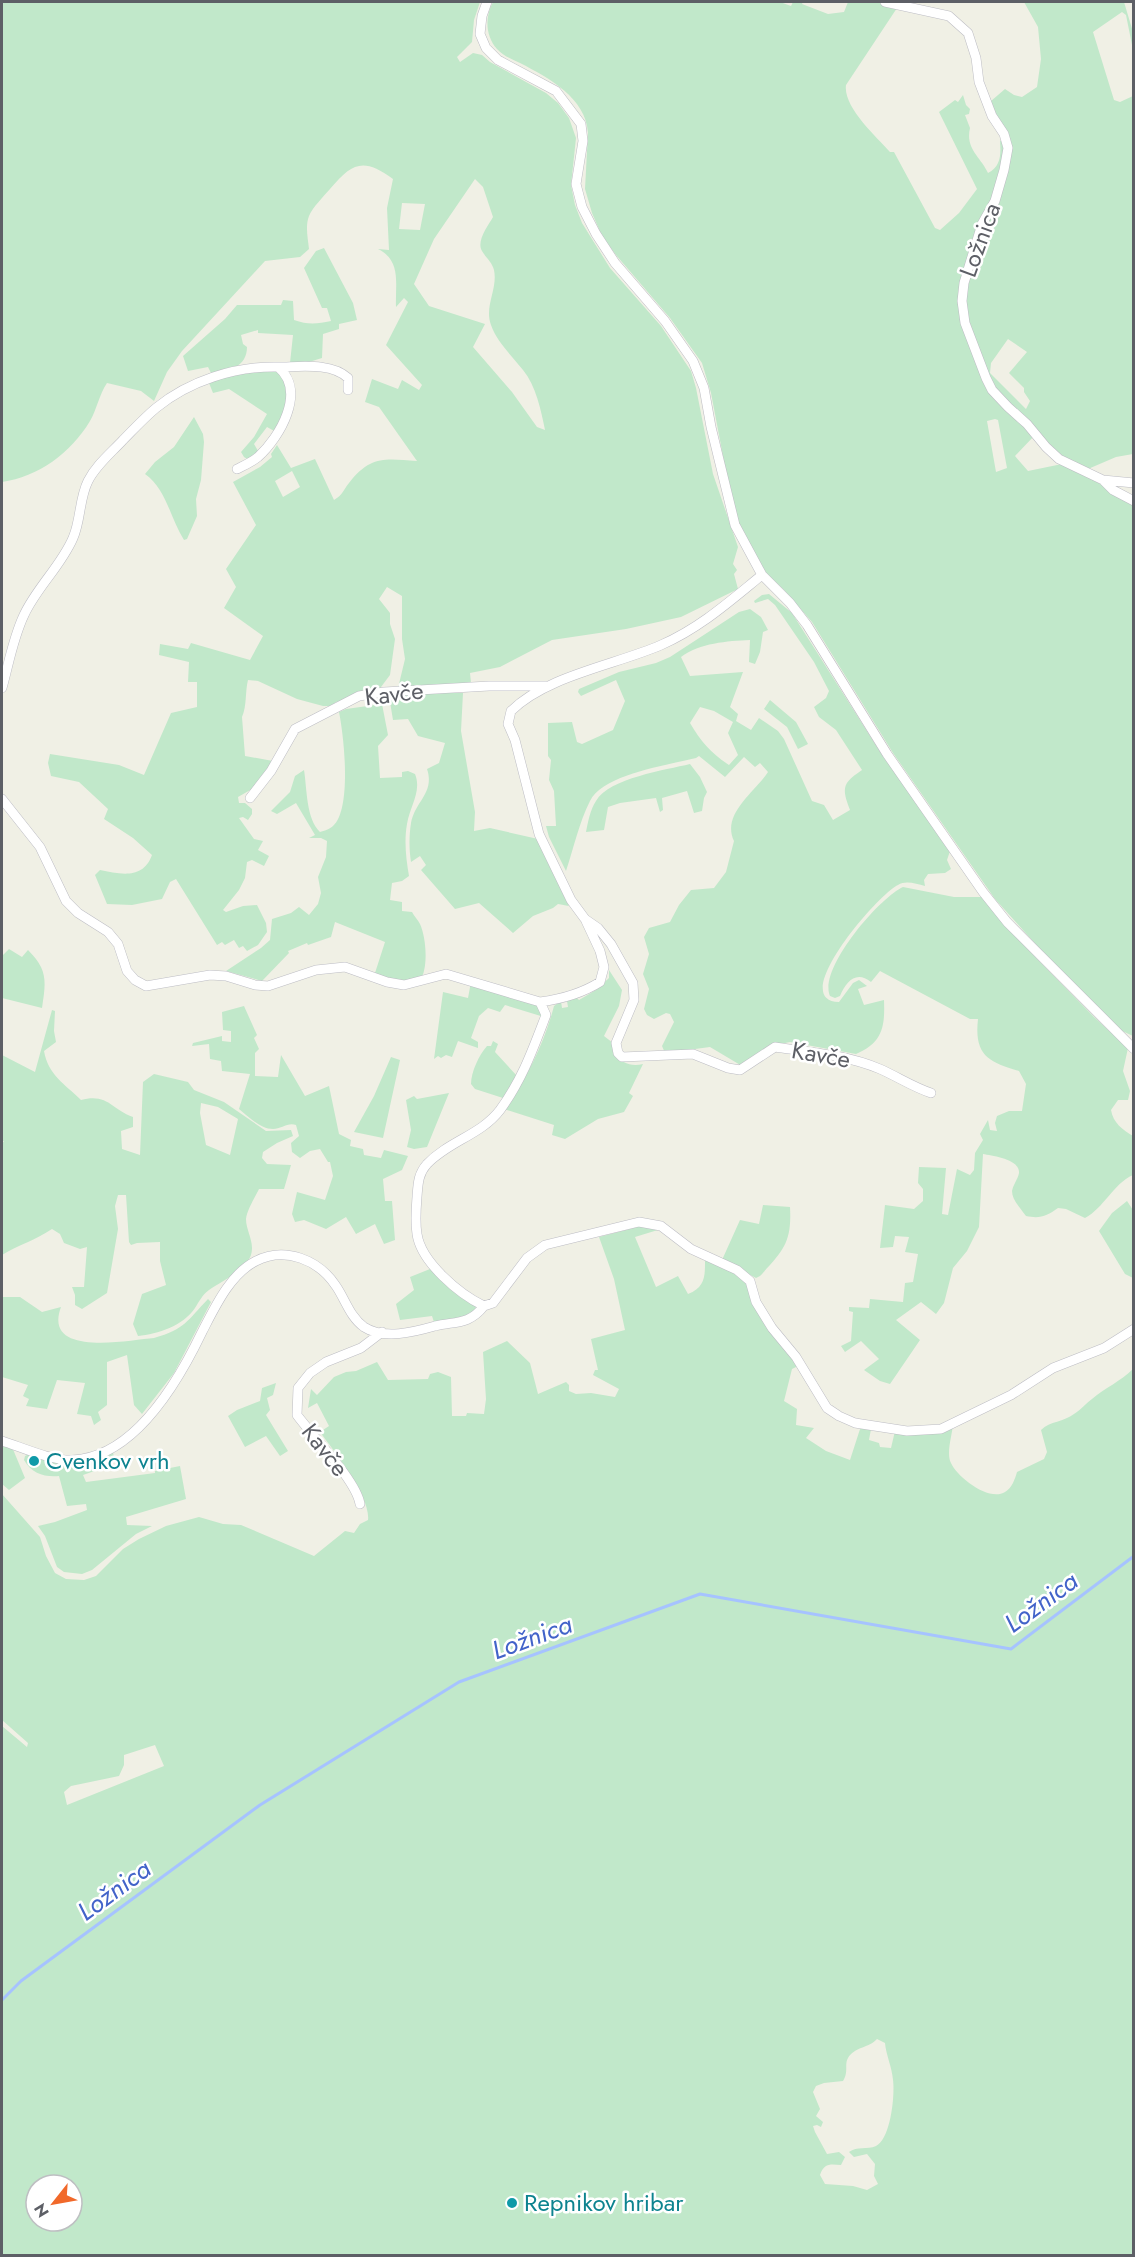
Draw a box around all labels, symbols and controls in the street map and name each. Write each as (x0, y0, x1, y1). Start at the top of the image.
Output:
street label: Ložnica (950, 198, 1009, 282)
street label: Kavče (363, 673, 425, 714)
street label: Kavče (789, 1032, 853, 1077)
street label: Kavče (293, 1416, 357, 1484)
place label: Cvenkov vrh (46, 1443, 170, 1478)
marker: Cvenkov vrh (27, 1454, 41, 1468)
water label: Ložnica (996, 1562, 1086, 1642)
water label: Ložnica (487, 1605, 578, 1669)
water label: Ložnica (69, 1850, 159, 1930)
north arrow (24, 2173, 84, 2233)
place label: Repnikov hribar (524, 2185, 684, 2220)
marker: Repnikov hribar (505, 2196, 519, 2210)
text: N (28, 2199, 55, 2222)

